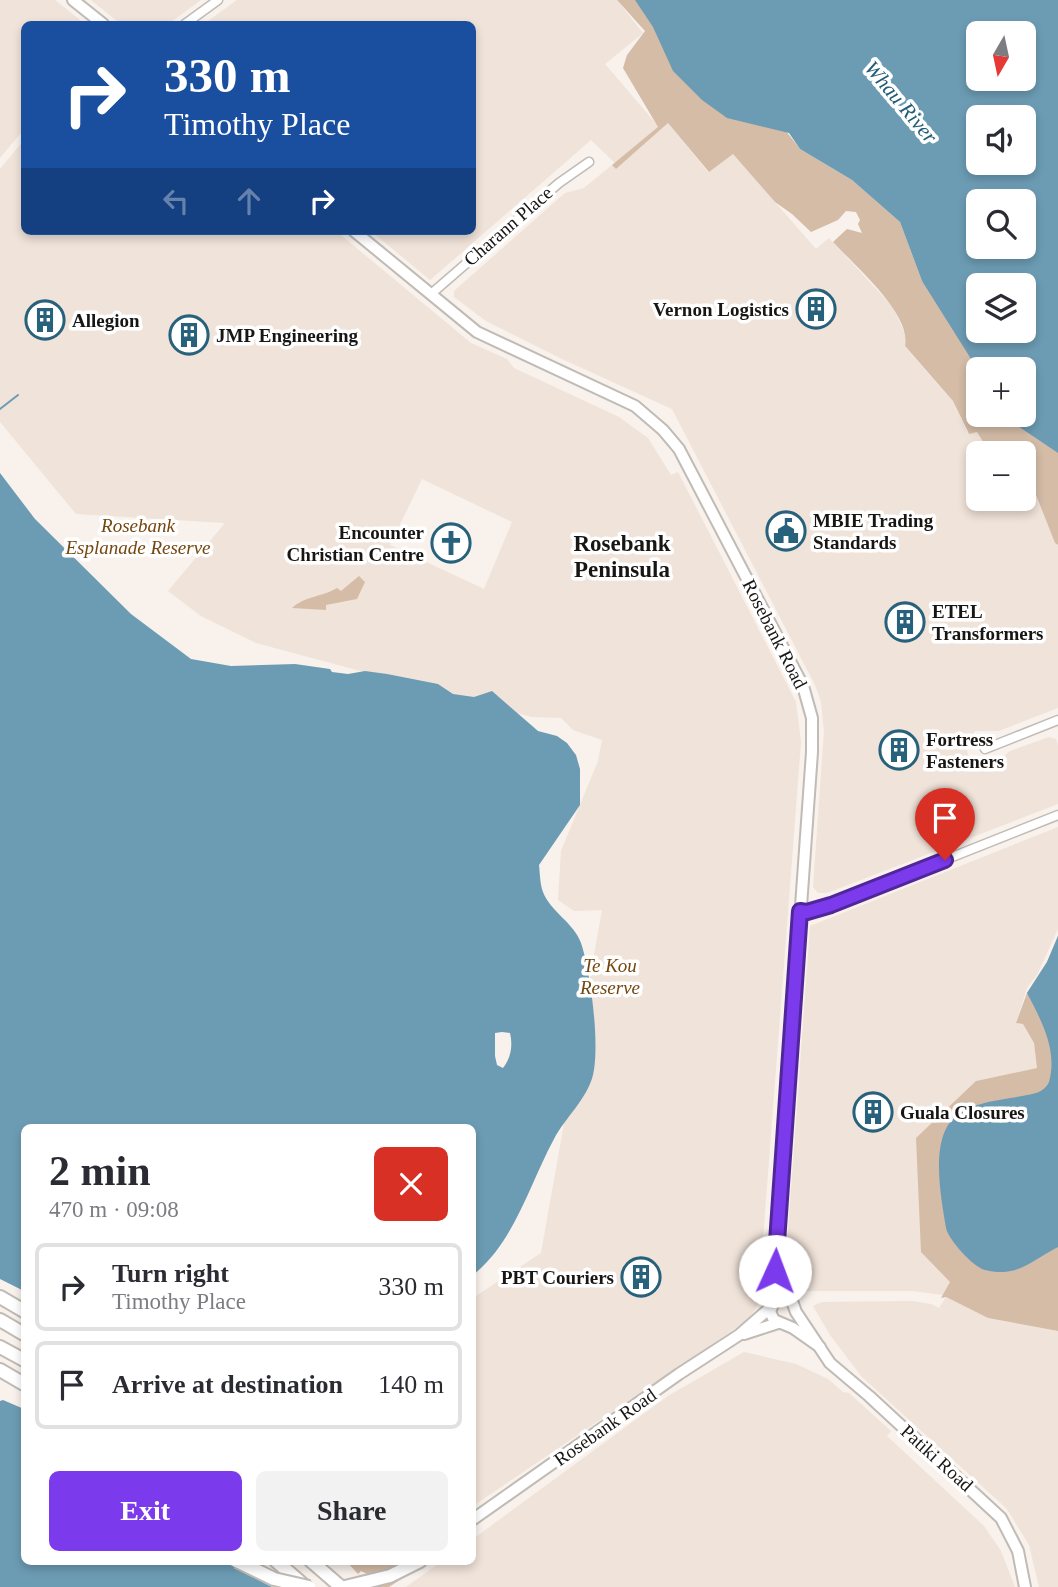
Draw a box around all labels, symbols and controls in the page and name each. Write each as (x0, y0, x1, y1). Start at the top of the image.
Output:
north arrow (966, 21, 1036, 91)
map controls (966, 21, 1036, 511)
text: 330 m (164, 48, 291, 103)
icon: right (49, 49, 140, 140)
water label: Whau River (860, 56, 943, 149)
button: sound (966, 105, 1036, 175)
text: Timothy Place (164, 106, 350, 142)
icon: left (157, 182, 195, 220)
icon: ahead (230, 182, 268, 220)
icon: right (303, 182, 341, 220)
street label: Charann Place (460, 182, 556, 270)
button: search (966, 189, 1036, 259)
button: layers (966, 273, 1036, 343)
building icon: Vernon Logistics (795, 288, 837, 330)
building icon: Allegion (24, 299, 66, 341)
place label: Vernon Logistics (653, 299, 789, 320)
place label: Allegion (72, 310, 140, 331)
building icon: JMP Engineering (168, 314, 210, 356)
place label: JMP Engineering (216, 325, 358, 346)
button: + (966, 357, 1036, 427)
button: − (966, 441, 1036, 511)
public building icon: MBIE Trading Standards (765, 510, 807, 552)
place label: MBIE Trading Standards (813, 510, 934, 553)
park label: Rosebank Esplanade Reserve (64, 515, 211, 558)
place label: Encounter Christian Centre (287, 522, 425, 565)
church icon: Encounter Christian Centre (430, 522, 472, 564)
district label: Rosebank Peninsula (573, 531, 671, 582)
street label: Rosebank Road (738, 576, 812, 693)
building icon: ETEL Transformers (884, 601, 926, 643)
place label: ETEL Transformers (932, 601, 1044, 644)
building icon: Fortress Fasteners (878, 729, 920, 771)
place label: Fortress Fasteners (926, 729, 1004, 772)
pin (915, 788, 975, 860)
icon: arrive (926, 799, 964, 837)
park label: Te Kou Reserve (579, 955, 640, 998)
building icon: Guala Closures (852, 1091, 894, 1133)
place label: Guala Closures (900, 1102, 1025, 1123)
button: close (374, 1147, 448, 1221)
text: 2 min (49, 1148, 151, 1194)
text: 470 m · 09:08 (49, 1197, 179, 1222)
position arrow (738, 1234, 812, 1308)
building icon: PBT Couriers (620, 1256, 662, 1298)
text: Turn right (112, 1259, 229, 1288)
place label: PBT Couriers (501, 1267, 614, 1288)
icon: right (53, 1268, 91, 1306)
text: 330 m (378, 1272, 444, 1301)
text: Timothy Place (112, 1289, 246, 1314)
icon: arrive (53, 1366, 91, 1404)
text: Arrive at destination (112, 1370, 343, 1399)
text: 140 m (378, 1370, 444, 1399)
street label: Rosebank Road (550, 1384, 660, 1470)
street label: Patiki Road (897, 1420, 978, 1496)
button: Exit (49, 1471, 242, 1551)
button: Share (256, 1471, 448, 1551)

